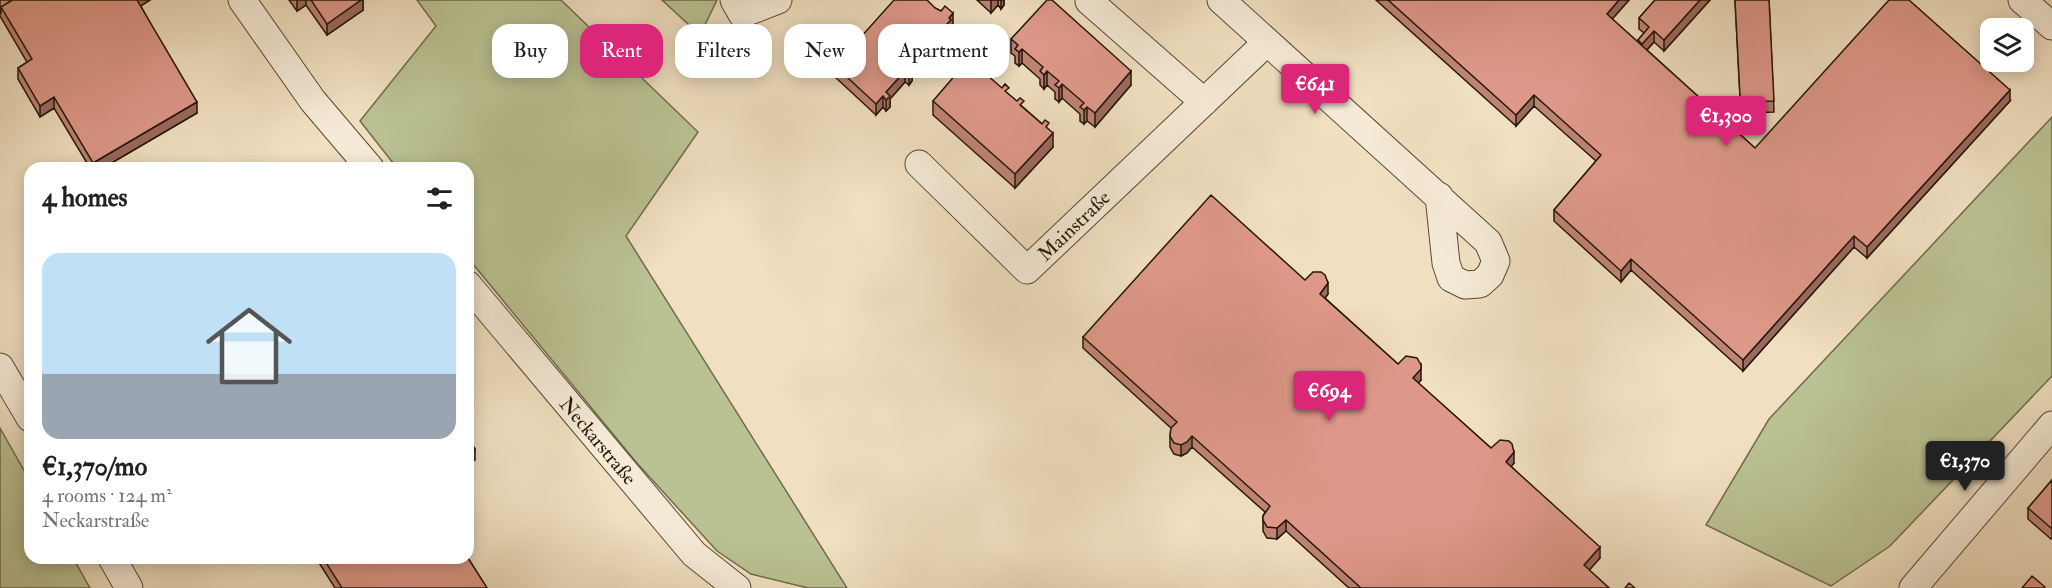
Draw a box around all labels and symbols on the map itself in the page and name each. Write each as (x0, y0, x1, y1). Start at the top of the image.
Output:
pin: €641 (1279, 64, 1351, 115)
pin: €1,300 (1677, 96, 1775, 147)
street label: Mainstraße (1032, 185, 1116, 267)
pin: €694 (1293, 371, 1365, 422)
street label: Neckarstraße (554, 392, 642, 490)
pin: €1,370 (1916, 441, 2014, 492)

